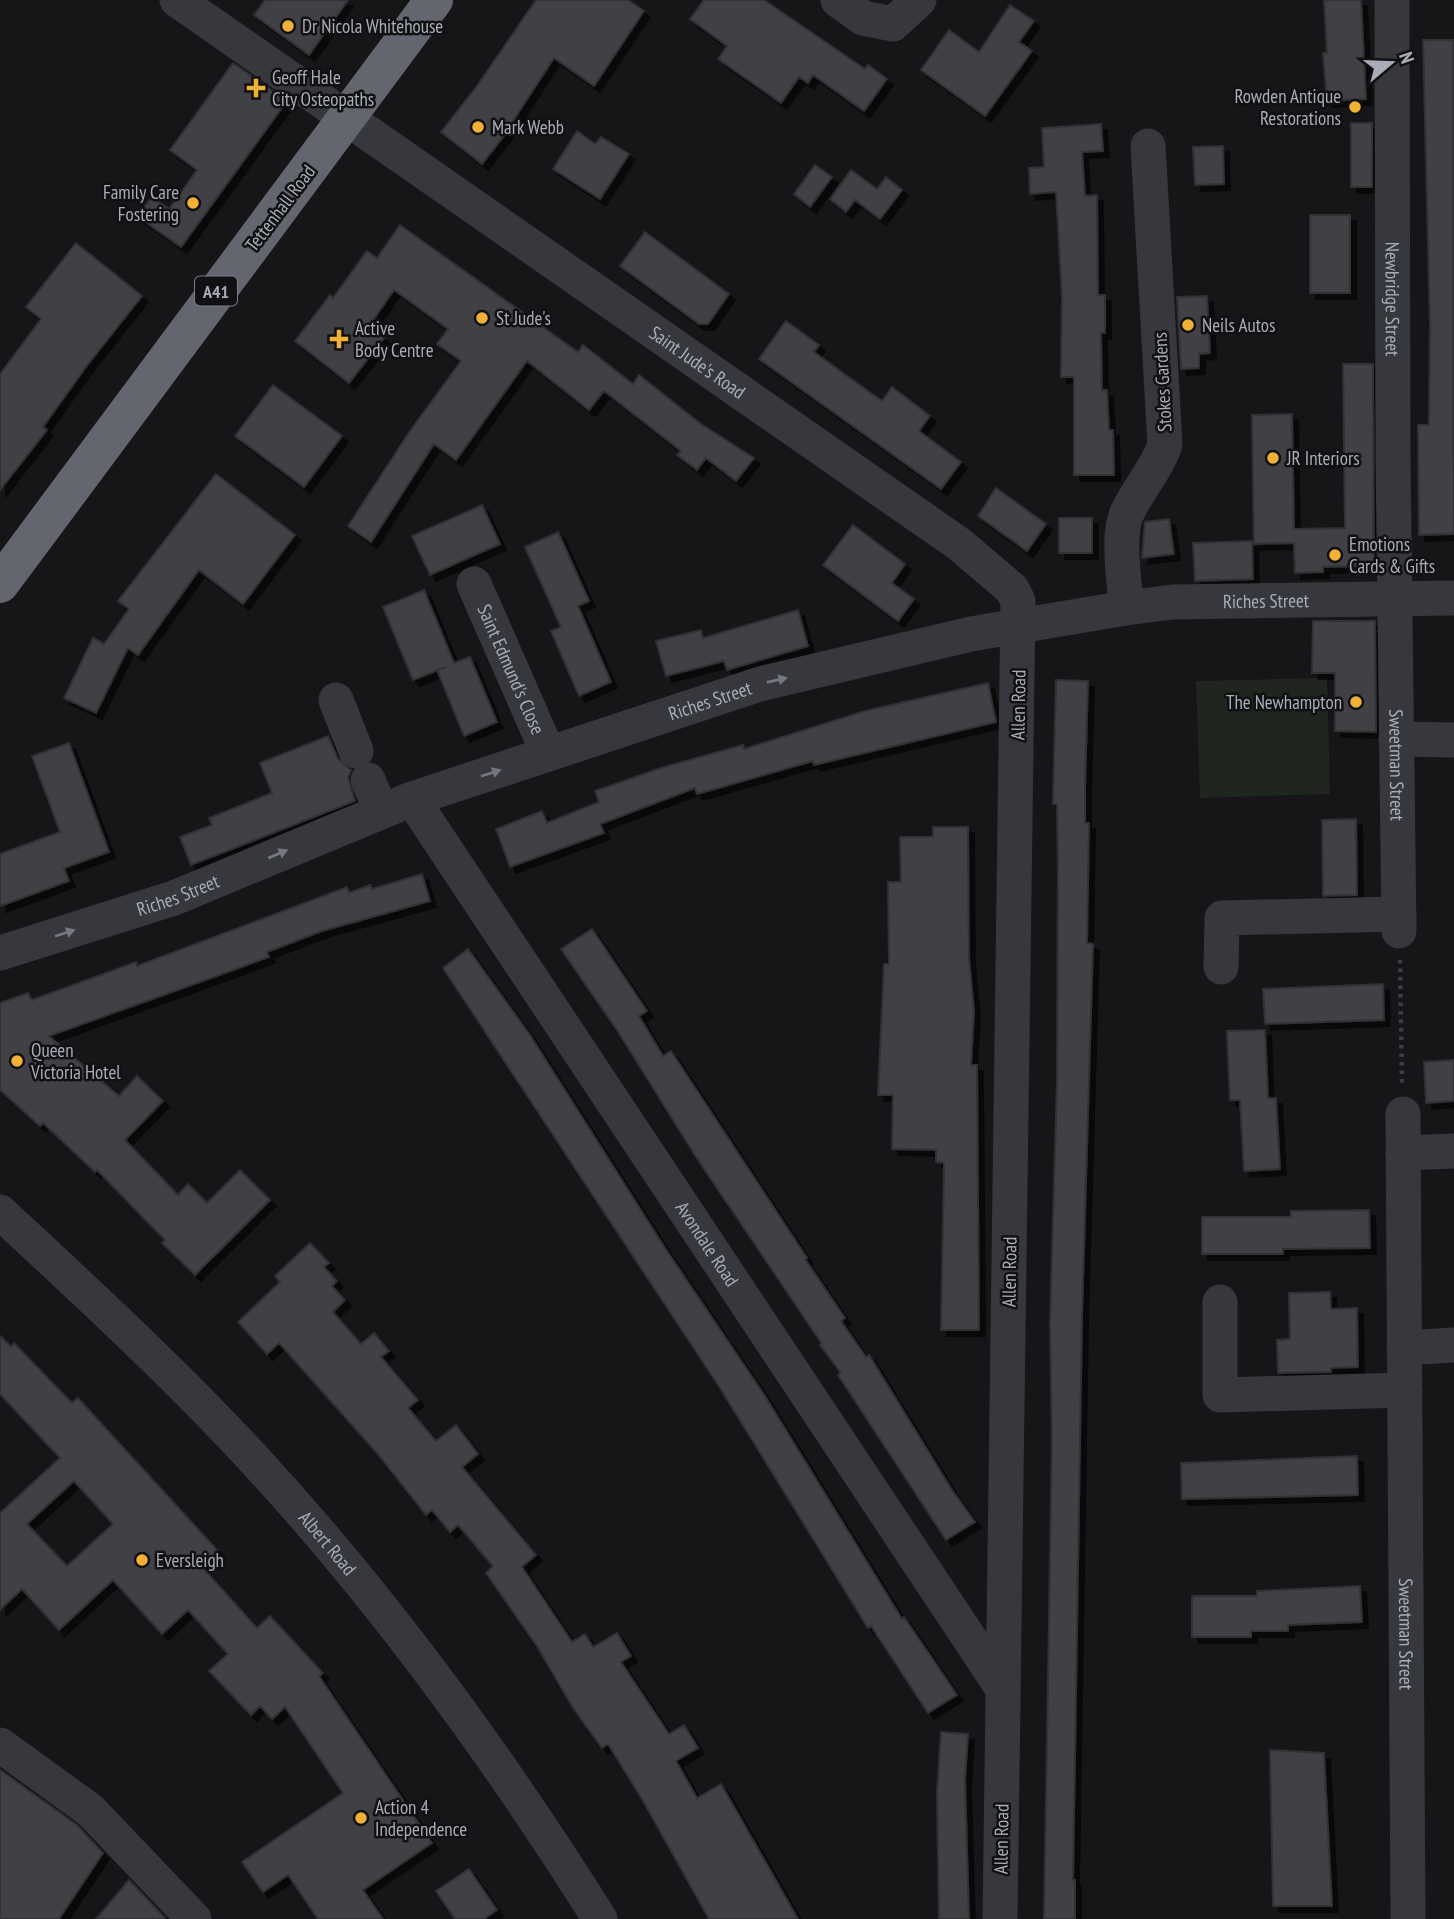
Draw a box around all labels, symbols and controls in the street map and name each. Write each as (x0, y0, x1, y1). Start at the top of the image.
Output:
place label: Dr Nicola Whitehouse (302, 14, 443, 38)
marker: Dr Nicola Whitehouse (280, 18, 296, 34)
north arrow (1356, 28, 1426, 98)
text: N (1394, 49, 1420, 66)
place label: Geoff Hale City Osteopaths (272, 65, 374, 111)
marker: Geoff Hale City Osteopaths (246, 78, 266, 98)
place label: Rowden Antique Restorations (1234, 84, 1341, 130)
marker: Rowden Antique Restorations (1347, 99, 1363, 115)
place label: Mark Webb (492, 115, 564, 139)
marker: Mark Webb (470, 119, 486, 135)
street label: Tettenhall Road (240, 160, 320, 256)
place label: Family Care Fostering (103, 180, 179, 226)
marker: Family Care Fostering (185, 195, 201, 211)
street label: Newbridge Street (1381, 242, 1405, 357)
road number: A41 (195, 276, 237, 306)
place label: St Jude's (496, 306, 551, 330)
marker: St Jude's (474, 310, 490, 326)
place label: Neils Autos (1202, 313, 1276, 337)
place label: Active Body Centre (355, 316, 434, 362)
marker: Neils Autos (1180, 317, 1196, 333)
street label: Saint Jude's Road (645, 320, 750, 404)
marker: Active Body Centre (329, 329, 349, 349)
street label: Stokes Gardens (1147, 331, 1177, 433)
place label: JR Interiors (1286, 446, 1360, 470)
marker: JR Interiors (1265, 450, 1281, 466)
place label: Emotions Cards & Gifts (1349, 532, 1435, 578)
marker: Emotions Cards & Gifts (1327, 547, 1343, 563)
street label: Riches Street (1223, 588, 1310, 613)
street label: Saint Edmund's Close (472, 600, 550, 738)
street label: Allen Road (1005, 670, 1031, 740)
one-way arrow (766, 674, 788, 685)
street label: Riches Street (665, 675, 755, 725)
place label: The Newhampton (1226, 690, 1342, 714)
marker: The Newhampton (1348, 694, 1364, 710)
street label: Sweetman Street (1384, 709, 1410, 822)
one-way arrow (480, 767, 501, 777)
one-way arrow (268, 848, 289, 859)
street label: Riches Street (134, 868, 223, 921)
one-way arrow (55, 927, 76, 938)
place label: Queen Victoria Hotel (30, 1038, 121, 1084)
marker: Queen Victoria Hotel (9, 1053, 25, 1069)
street label: Avondale Road (671, 1197, 744, 1291)
street label: Allen Road (996, 1237, 1022, 1307)
street label: Albert Road (294, 1506, 362, 1580)
place label: Eversleigh (156, 1548, 224, 1572)
marker: Eversleigh (134, 1552, 150, 1568)
street label: Sweetman Street (1394, 1578, 1419, 1691)
place label: Action 4 Independence (375, 1795, 467, 1841)
street label: Allen Road (988, 1804, 1014, 1874)
marker: Action 4 Independence (353, 1810, 369, 1826)

